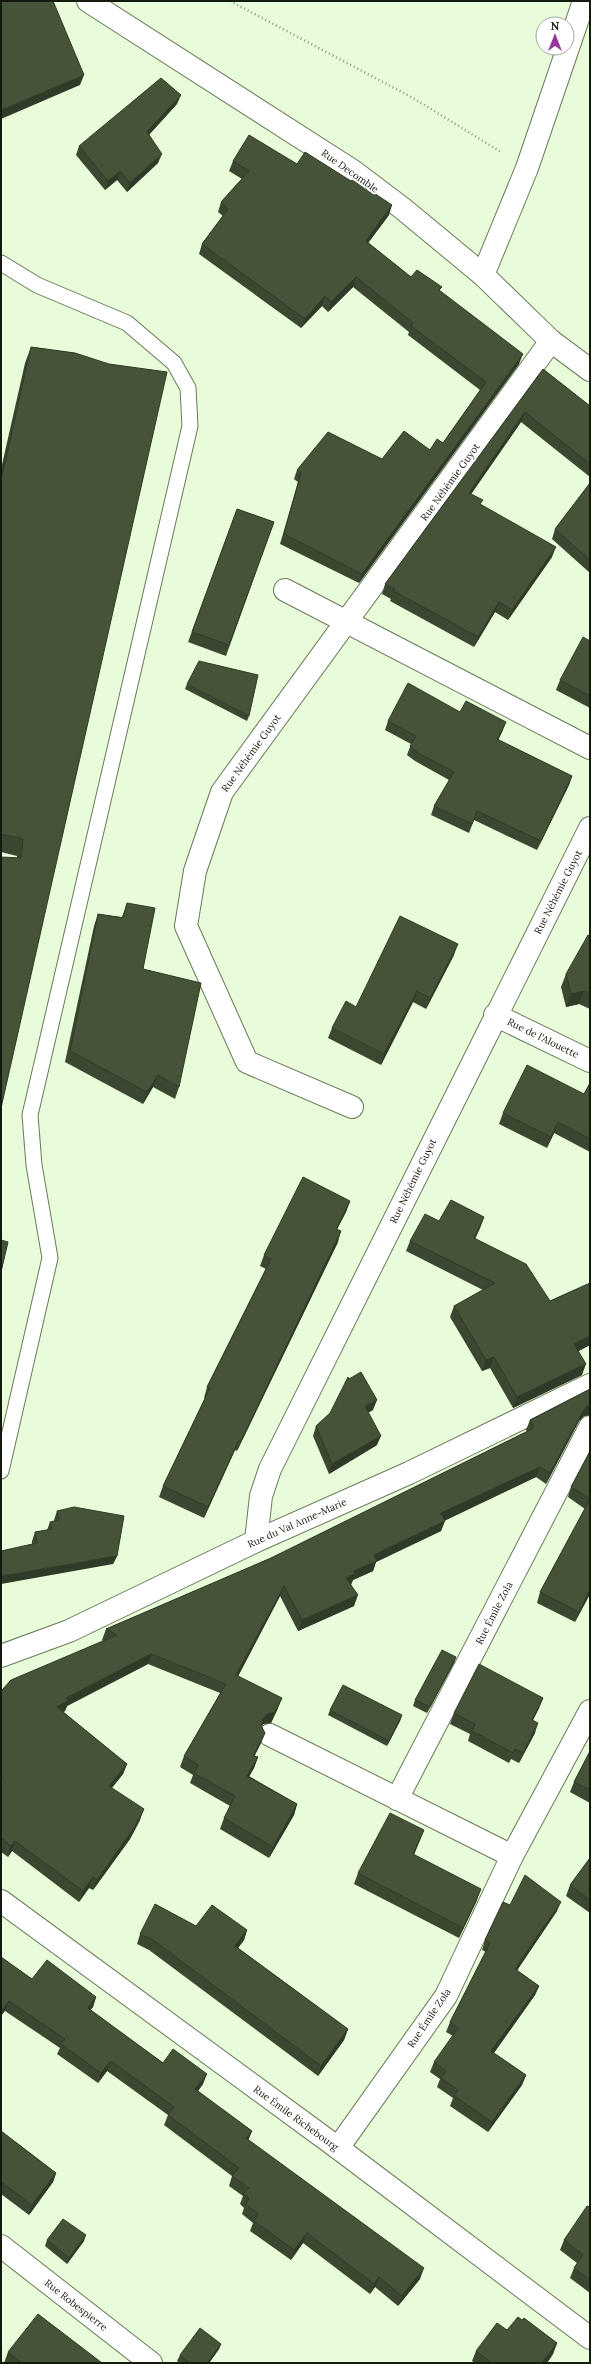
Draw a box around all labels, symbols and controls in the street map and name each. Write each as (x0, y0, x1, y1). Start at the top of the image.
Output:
north arrow (535, 16, 575, 56)
text: N (551, 19, 560, 33)
street label: Rue Decomble (319, 146, 382, 196)
street label: Rue Néhémie Guyot (417, 441, 483, 523)
street label: Rue Néhémie Guyot (218, 712, 284, 794)
street label: Rue Néhémie Guyot (531, 848, 585, 936)
street label: Rue de l'Alouette (505, 1015, 581, 1061)
street label: Rue Néhémie Guyot (387, 1136, 439, 1226)
street label: Rue du Val Anne-Marie (245, 1495, 349, 1551)
street label: Rue Émile Zola (473, 1579, 515, 1647)
street label: Rue Émile Zola (404, 1986, 454, 2050)
street label: Rue Émile Richebourg (251, 2083, 342, 2154)
street label: Rue Robespierre (42, 2276, 111, 2334)

